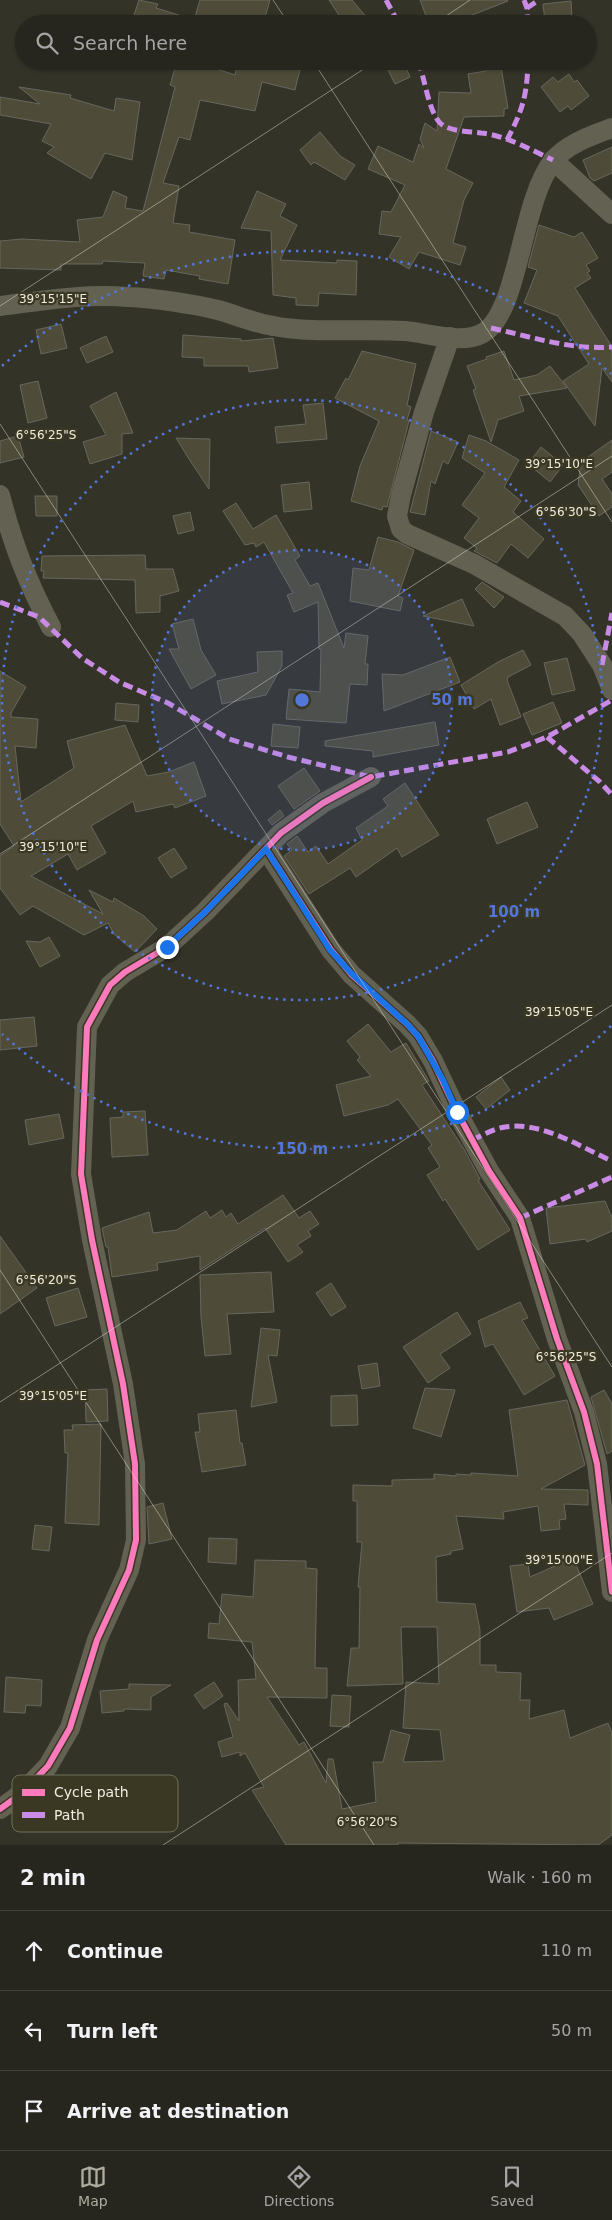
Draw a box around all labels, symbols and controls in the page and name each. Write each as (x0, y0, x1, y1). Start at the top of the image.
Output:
search box (15, 15, 597, 70)
icon: search (33, 29, 61, 57)
text: Search here (73, 32, 187, 54)
text: 39°15'15"E (19, 292, 87, 306)
text: 6°56'25"S (16, 428, 76, 442)
text: 39°15'10"E (525, 457, 593, 471)
text: 6°56'30"S (536, 505, 596, 519)
centre of rings (293, 691, 311, 709)
text: 50 m (431, 691, 473, 709)
text: 39°15'10"E (19, 840, 87, 854)
text: 100 m (488, 903, 540, 921)
route end (156, 936, 179, 959)
text: 39°15'05"E (525, 1005, 593, 1019)
route start (446, 1101, 469, 1124)
text: 150 m (276, 1140, 328, 1158)
text: 6°56'20"S (16, 1273, 76, 1287)
text: 6°56'25"S (536, 1350, 596, 1364)
text: 39°15'05"E (19, 1389, 87, 1403)
text: 39°15'00"E (525, 1553, 593, 1567)
legend (12, 1775, 178, 1832)
text: Cycle path (54, 1784, 129, 1800)
text: Path (54, 1807, 85, 1823)
text: 6°56'20"S (337, 1815, 397, 1829)
text: 2 min (20, 1866, 86, 1890)
text: Walk · 160 m (487, 1868, 592, 1887)
icon: ahead (20, 1937, 48, 1965)
text: Continue (67, 1940, 163, 1962)
text: 110 m (541, 1941, 592, 1960)
icon: left (20, 2017, 48, 2045)
text: Turn left (67, 2020, 158, 2042)
text: 50 m (551, 2021, 592, 2040)
icon: arrive (20, 2097, 48, 2125)
text: Arrive at destination (67, 2100, 289, 2122)
tab: Map (78, 2163, 108, 2209)
tab: Directions (264, 2163, 334, 2209)
tab: Saved (491, 2163, 534, 2209)

